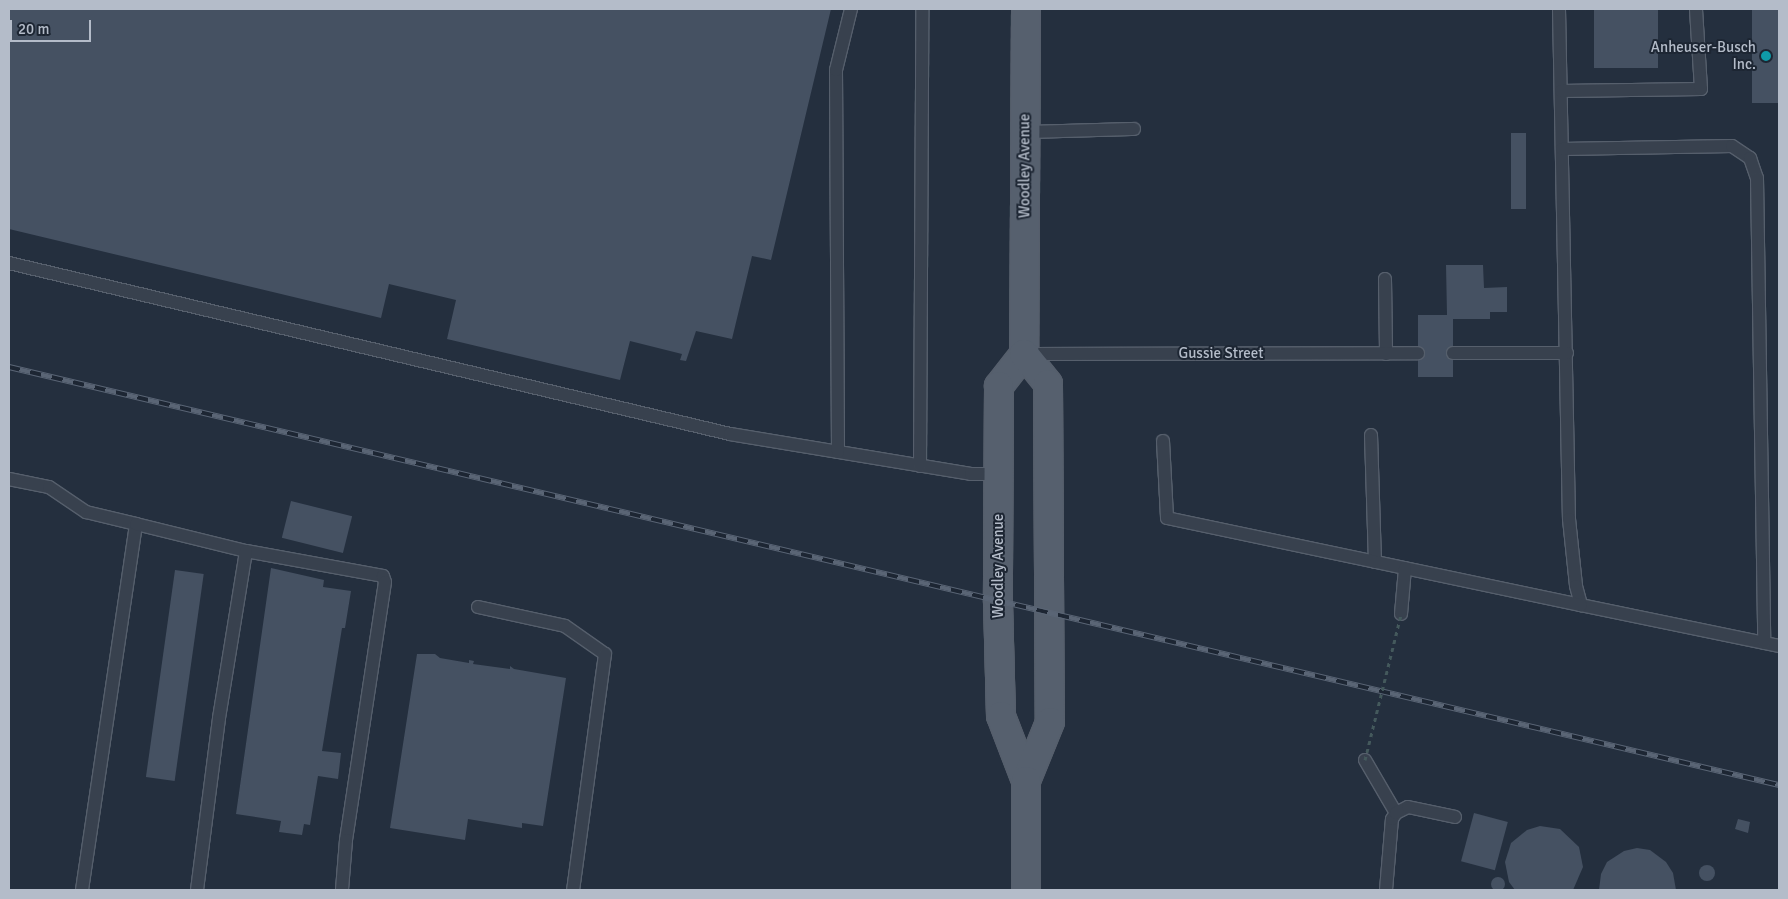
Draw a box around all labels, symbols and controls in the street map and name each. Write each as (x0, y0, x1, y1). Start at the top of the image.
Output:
scale bar (12, 10, 94, 42)
text: 20 m (18, 20, 49, 38)
place label: Anheuser-Busch Inc. (1651, 38, 1756, 73)
marker: Anheuser-Busch Inc. (1760, 50, 1772, 62)
street label: Woodley Avenue (1016, 114, 1034, 218)
street label: Gussie Street (1179, 345, 1263, 363)
street label: Woodley Avenue (990, 514, 1008, 618)

